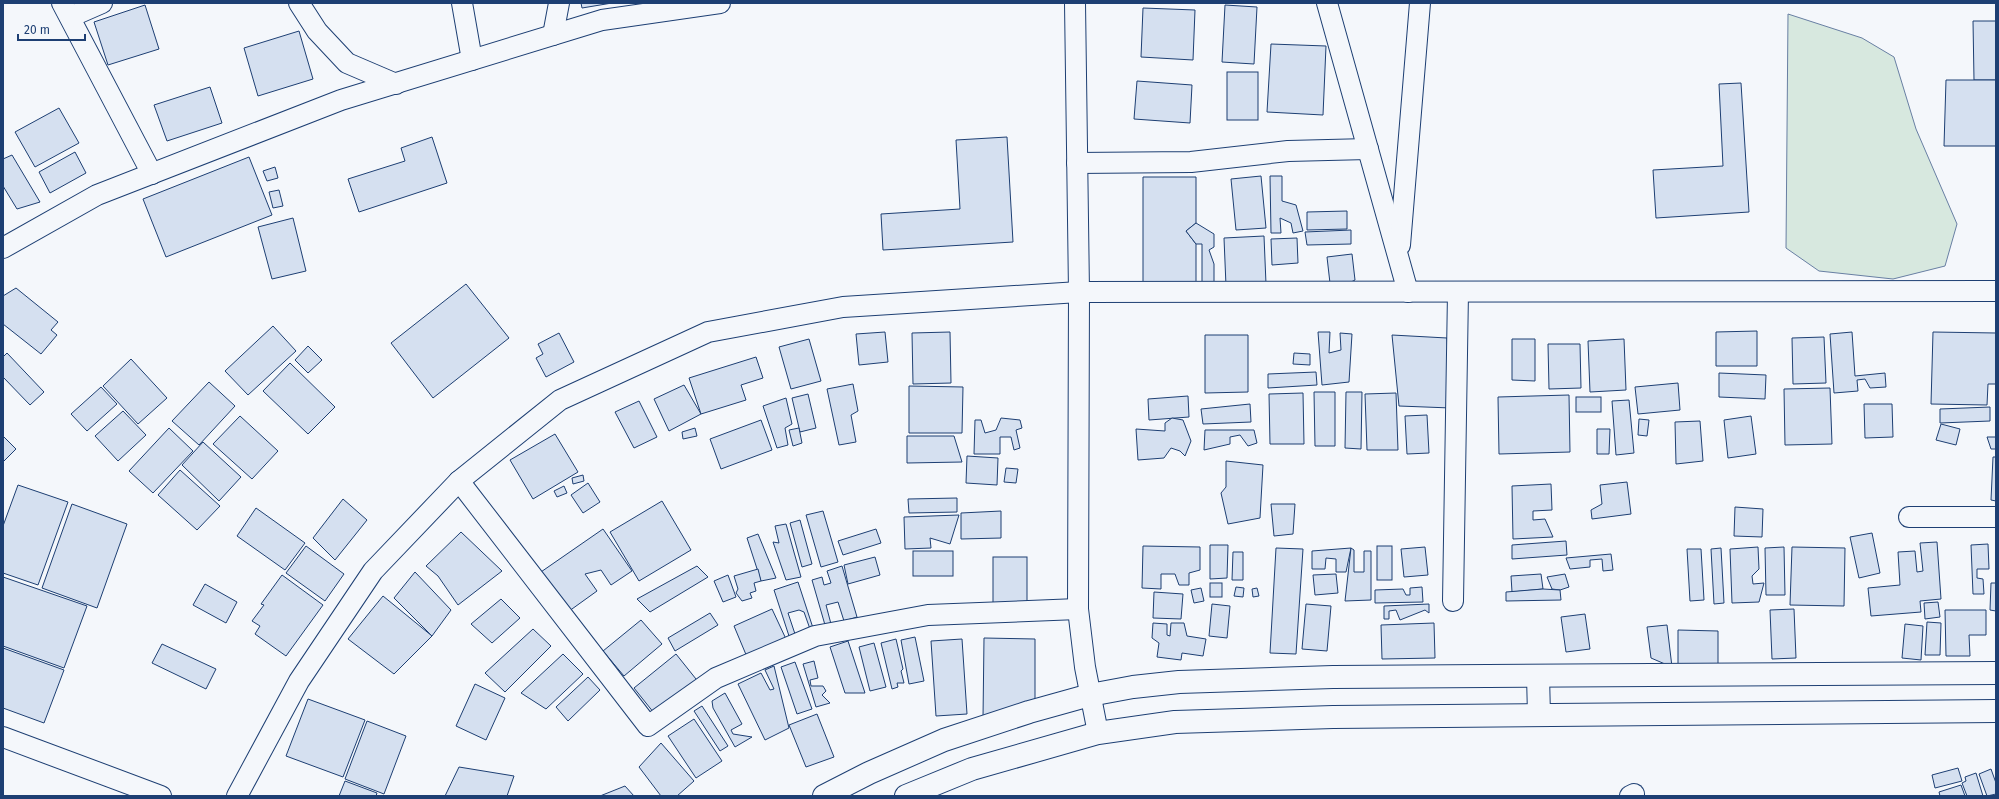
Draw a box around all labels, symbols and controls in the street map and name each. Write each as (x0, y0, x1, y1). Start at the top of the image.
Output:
scale bar (18, 16, 85, 42)
text: 20 m (24, 23, 50, 37)

